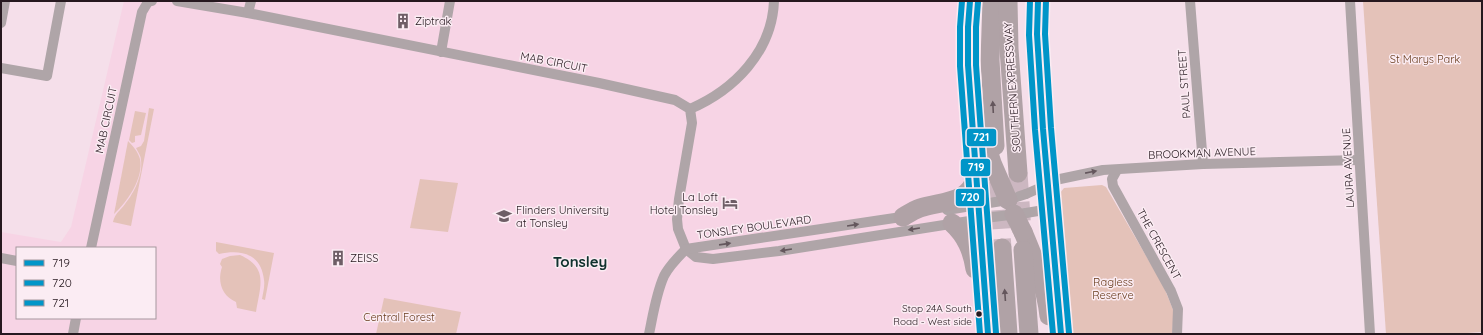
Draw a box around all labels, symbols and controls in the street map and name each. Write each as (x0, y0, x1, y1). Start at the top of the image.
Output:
building icon: Ziptrak (394, 12, 412, 30)
place label: Ziptrak (415, 14, 452, 28)
street label: SOUTHERN EXPRESSWAY (1000, 22, 1024, 152)
street label: MAB CIRCUIT (519, 49, 589, 75)
street label: PAUL STREET (1175, 49, 1193, 119)
park label: St Marys Park (1390, 52, 1460, 66)
street label: MAB CIRCUIT (92, 85, 120, 155)
one-way arrow (989, 101, 996, 113)
line badge: 721 (966, 128, 997, 147)
street label: LAURA AVENUE (1339, 128, 1357, 208)
text: 721 (973, 130, 989, 144)
street label: BROOKMAN AVENUE (1148, 144, 1256, 162)
line badge: 719 (960, 158, 991, 177)
text: 719 (967, 160, 985, 174)
one-way arrow (1085, 168, 1097, 174)
line badge: 720 (955, 188, 985, 207)
place label: La Loft Hotel Tonsley (650, 190, 718, 217)
text: 720 (960, 190, 980, 204)
hotel icon: La Loft Hotel Tonsley (721, 194, 739, 212)
place label: Flinders University at Tonsley (516, 203, 609, 230)
street label: THE CRESCENT (1134, 206, 1184, 282)
school or university icon: Flinders University at Tonsley (495, 207, 513, 225)
street label: TONSLEY BOULEVARD (696, 212, 812, 242)
one-way arrow (847, 222, 859, 228)
one-way arrow (908, 226, 920, 232)
one-way arrow (719, 241, 731, 247)
legend (16, 247, 156, 319)
one-way arrow (780, 247, 792, 253)
building icon: ZEISS (329, 249, 347, 267)
place label: ZEISS (350, 251, 378, 265)
district label: Tonsley (553, 252, 607, 271)
text: 719 (52, 255, 70, 270)
text: 720 (52, 275, 72, 290)
park label: Ragless Reserve (1092, 275, 1134, 302)
one-way arrow (1002, 288, 1008, 301)
text: 721 (52, 295, 69, 310)
place label: Stop 24A South Road - West side (893, 302, 972, 328)
marker: Stop 24A South Road - West side (974, 309, 984, 319)
park label: Central Forest (363, 310, 435, 324)

